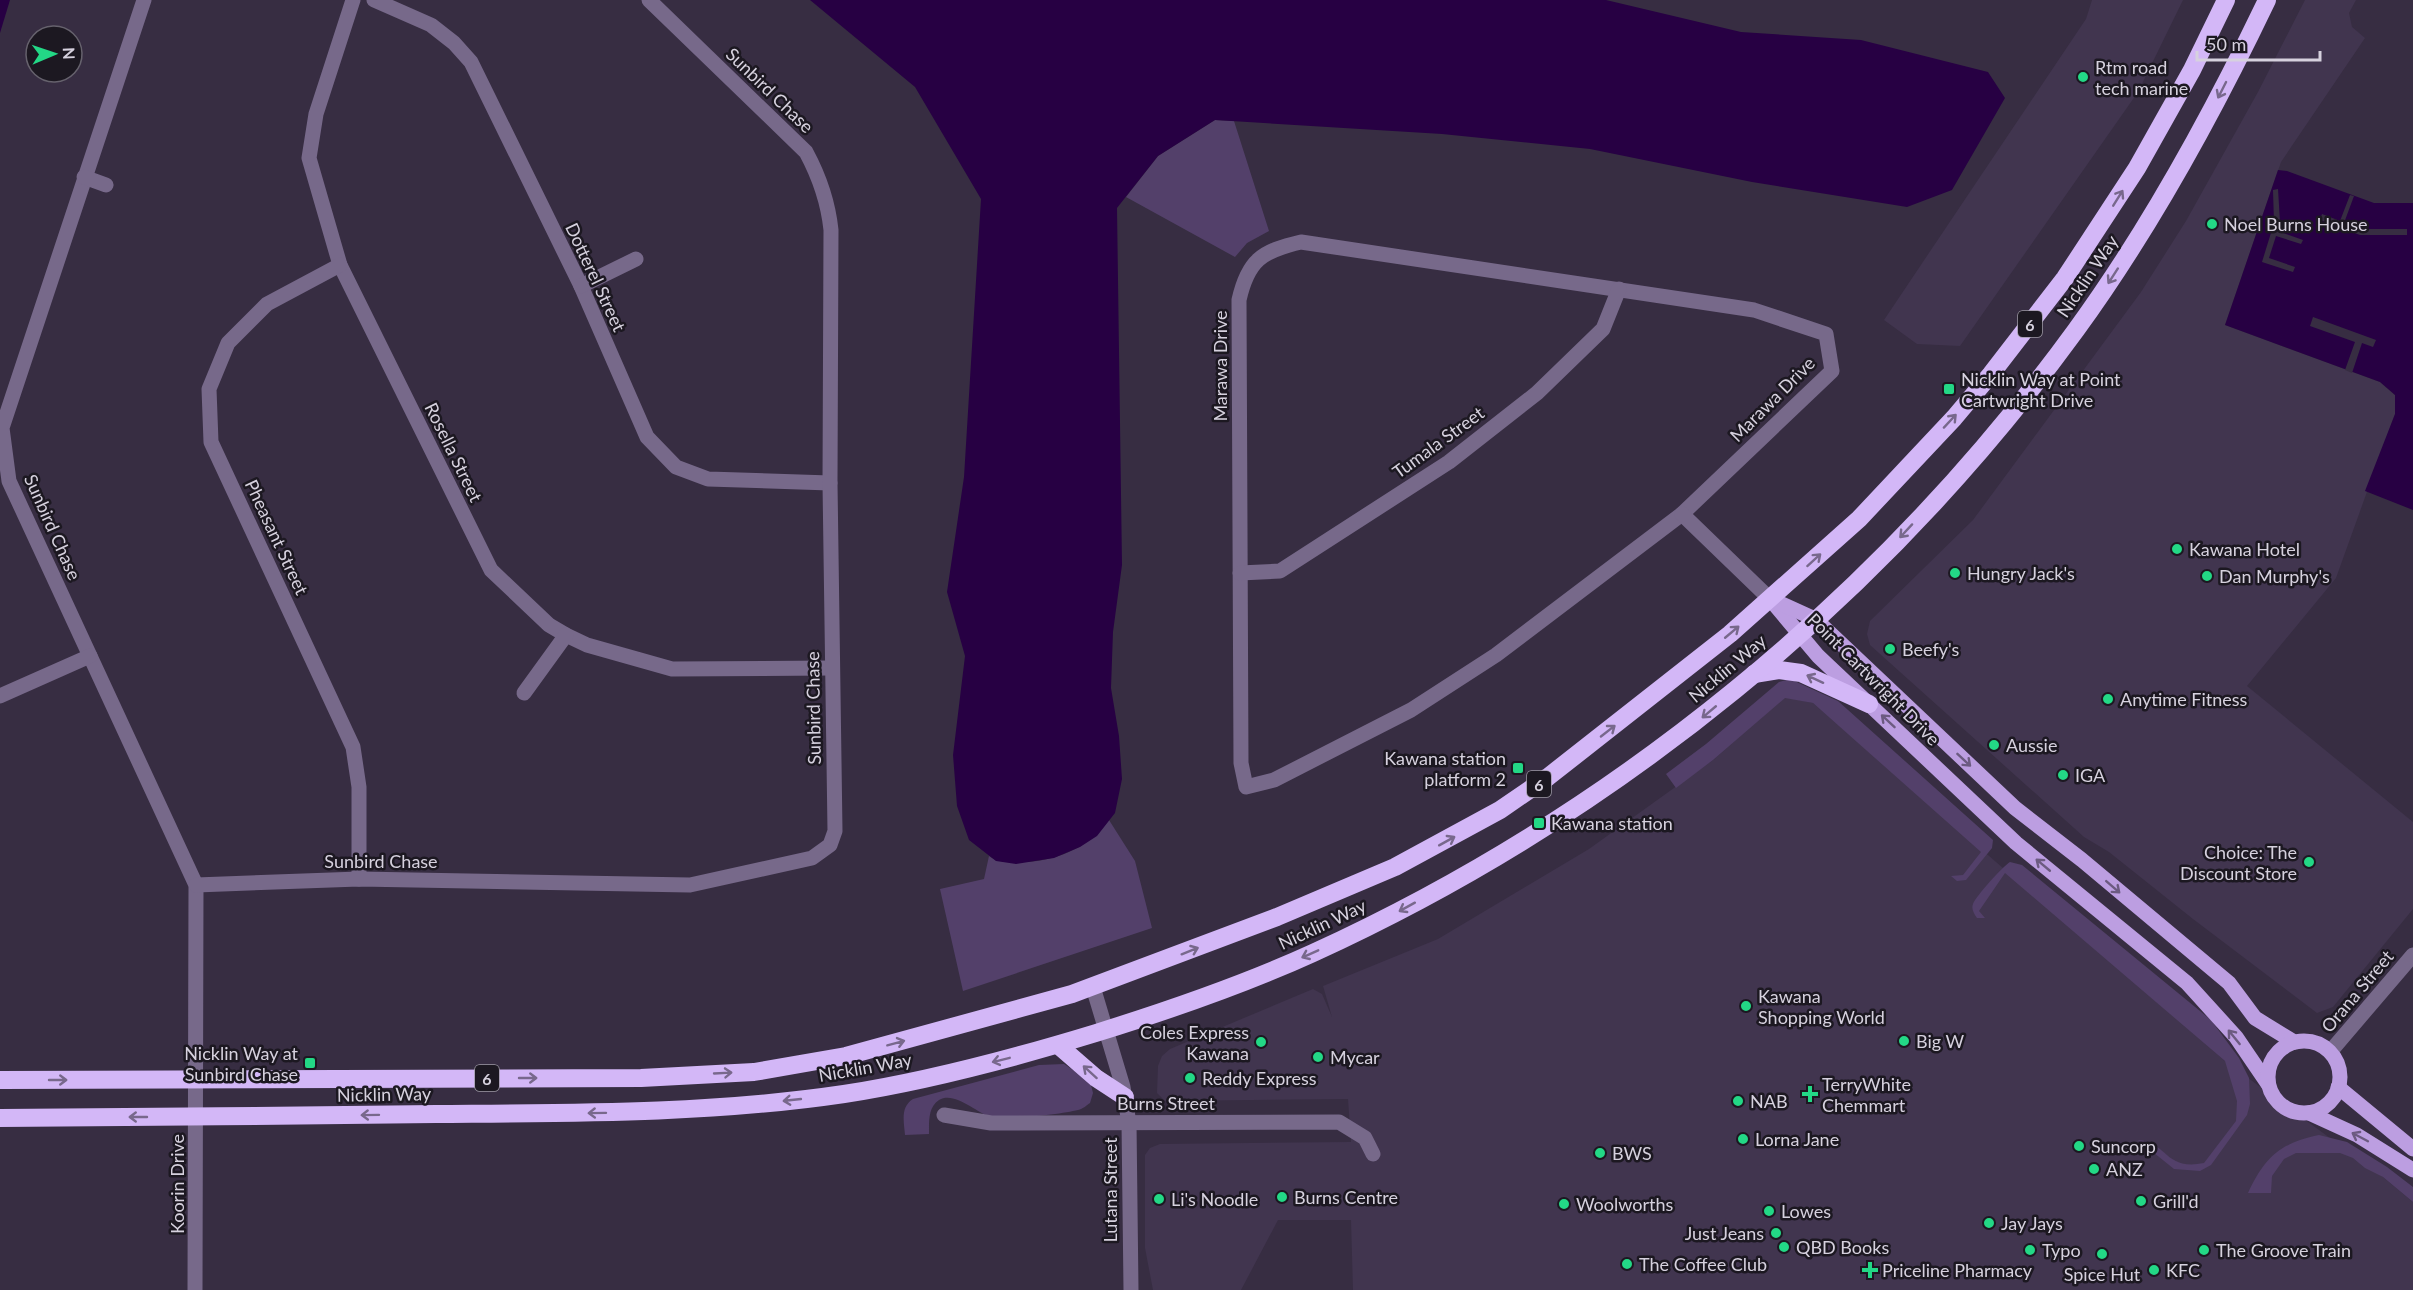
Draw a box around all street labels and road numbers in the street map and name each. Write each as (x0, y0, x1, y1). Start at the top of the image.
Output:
street label: Sunbird Chase (722, 43, 818, 137)
street label: Dotterel Street (561, 219, 631, 335)
street label: Nicklin Way (2052, 230, 2123, 321)
street label: Marawa Drive (1209, 310, 1231, 422)
road number: 6 (2018, 311, 2042, 337)
street label: Marawa Drive (1725, 352, 1819, 446)
street label: Rosella Street (421, 399, 488, 506)
street label: Tumala Street (1388, 401, 1488, 483)
street label: Sunbird Chase (20, 471, 86, 583)
street label: Pheasant Street (241, 476, 313, 598)
street label: Point Cartwright Drive (1803, 608, 1945, 750)
street label: Nicklin Way (1684, 629, 1771, 707)
street label: Sunbird Chase (801, 651, 825, 765)
road number: 6 (1527, 771, 1551, 797)
street label: Sunbird Chase (324, 850, 438, 872)
street label: Nicklin Way (1275, 894, 1370, 954)
street label: Orana Street (2316, 945, 2398, 1037)
street label: Nicklin Way (817, 1048, 914, 1086)
road number: 6 (475, 1065, 499, 1091)
street label: Nicklin Way (337, 1082, 432, 1106)
street label: Burns Street (1117, 1092, 1215, 1114)
street label: Koorin Drive (166, 1134, 188, 1234)
street label: Lutana Street (1099, 1137, 1121, 1243)

